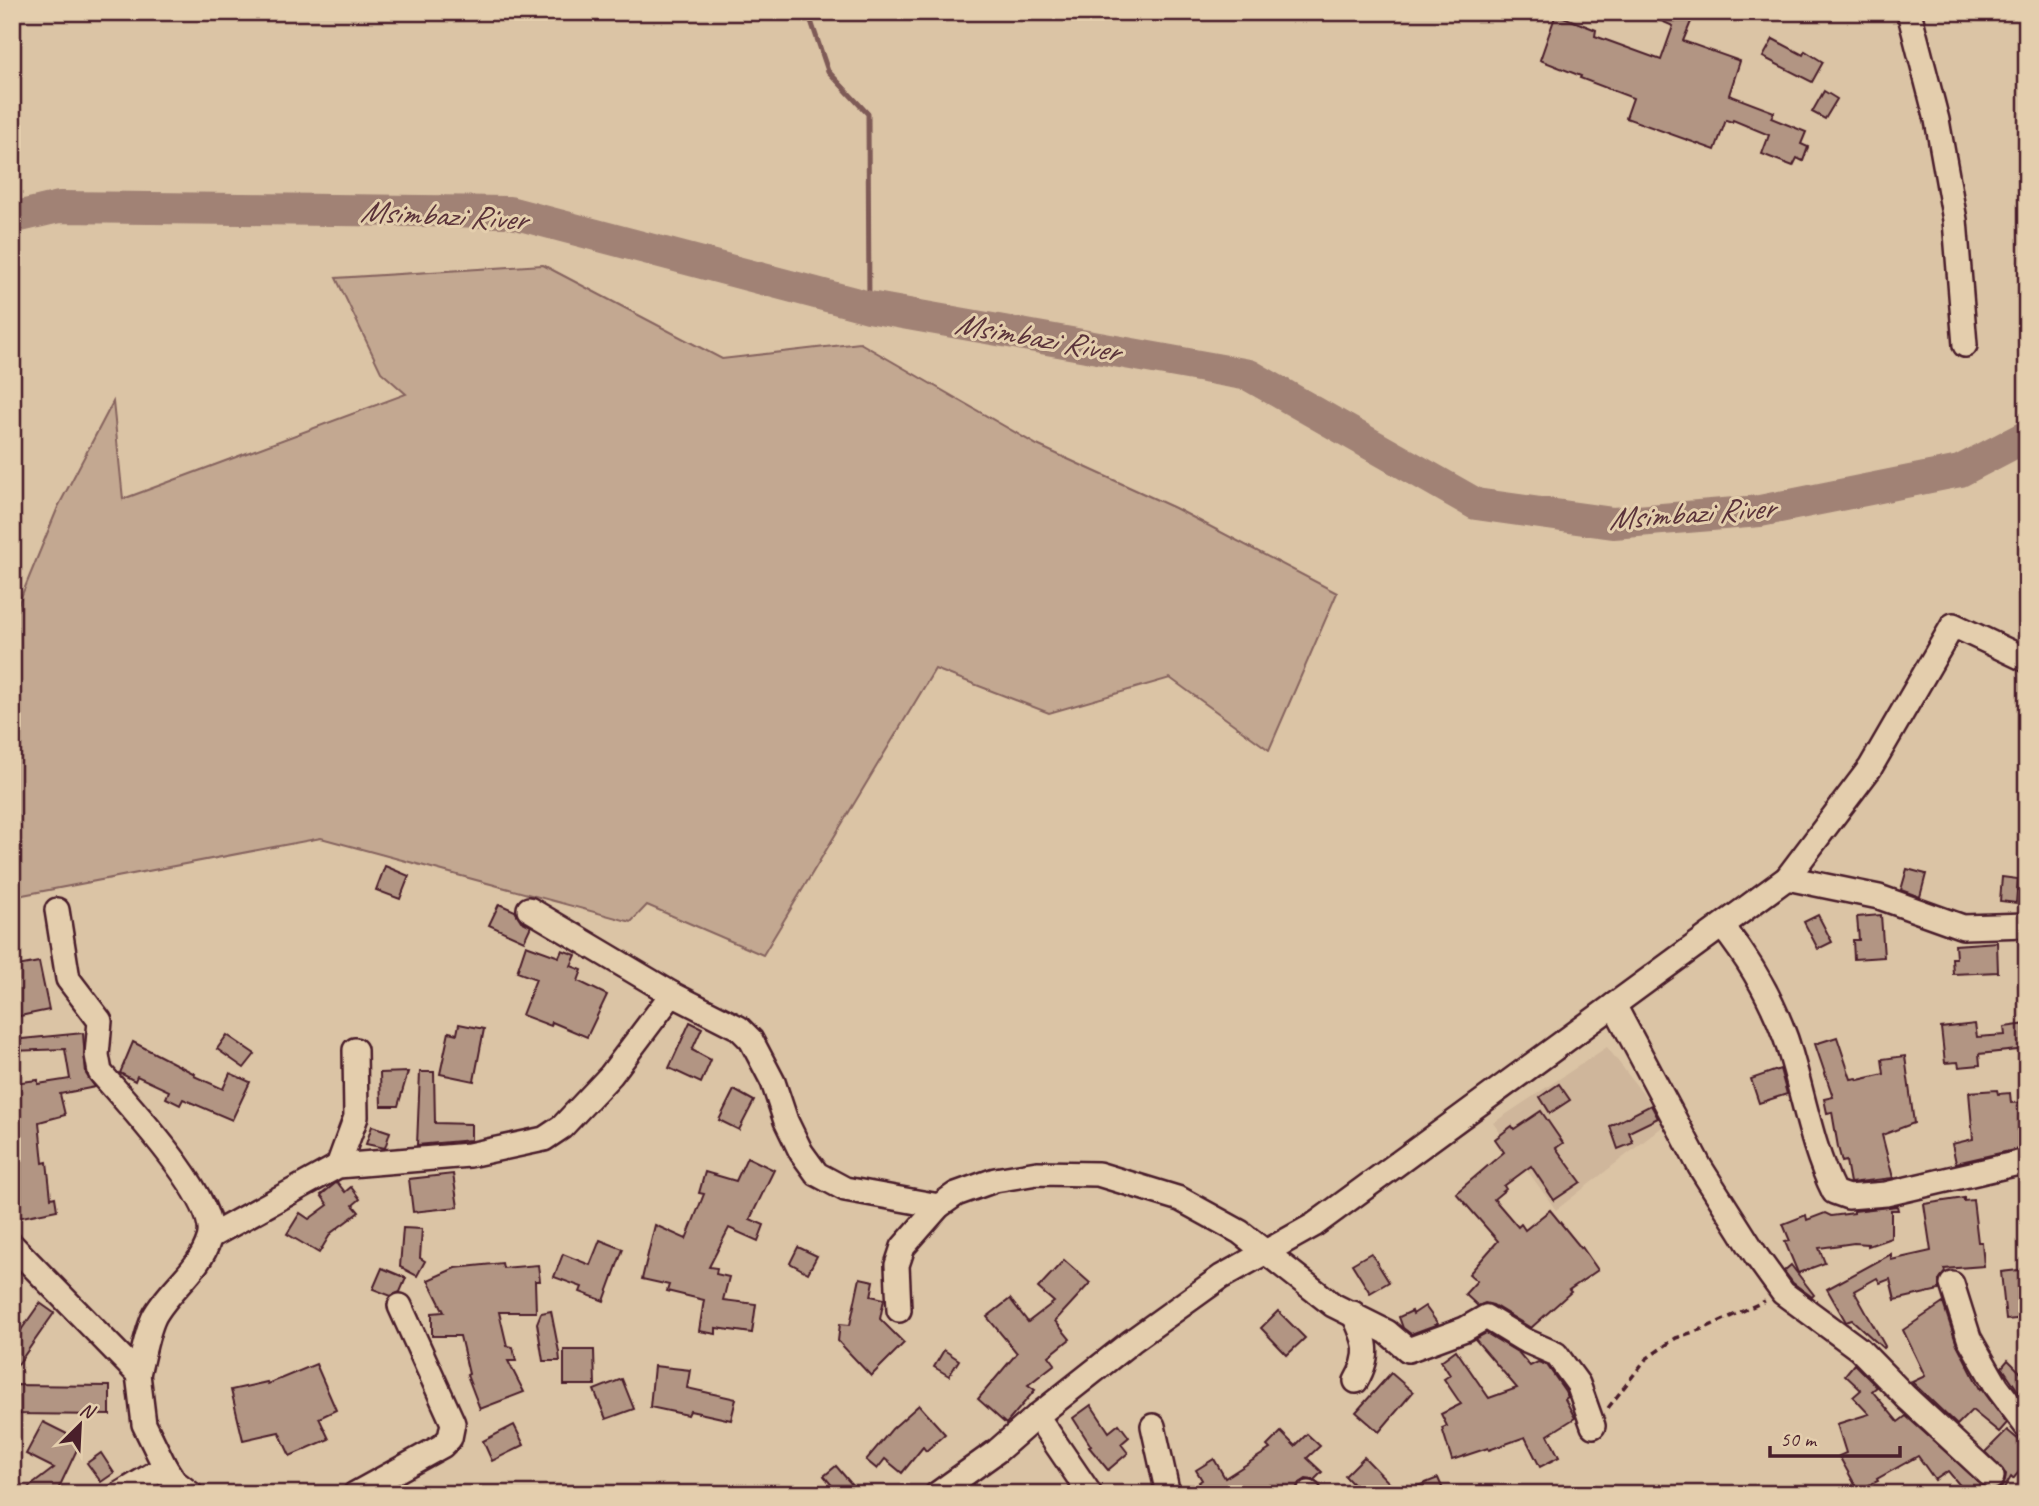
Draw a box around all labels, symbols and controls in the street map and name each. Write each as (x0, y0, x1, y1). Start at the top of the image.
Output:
water label: Msimbazi River (359, 190, 532, 240)
water label: Msimbazi River (952, 302, 1128, 373)
water label: Msimbazi River (1607, 486, 1781, 539)
north arrow (46, 1390, 116, 1460)
text: N (76, 1397, 100, 1425)
scale bar (1770, 1415, 1899, 1459)
text: 50 m (1780, 1426, 1818, 1452)

